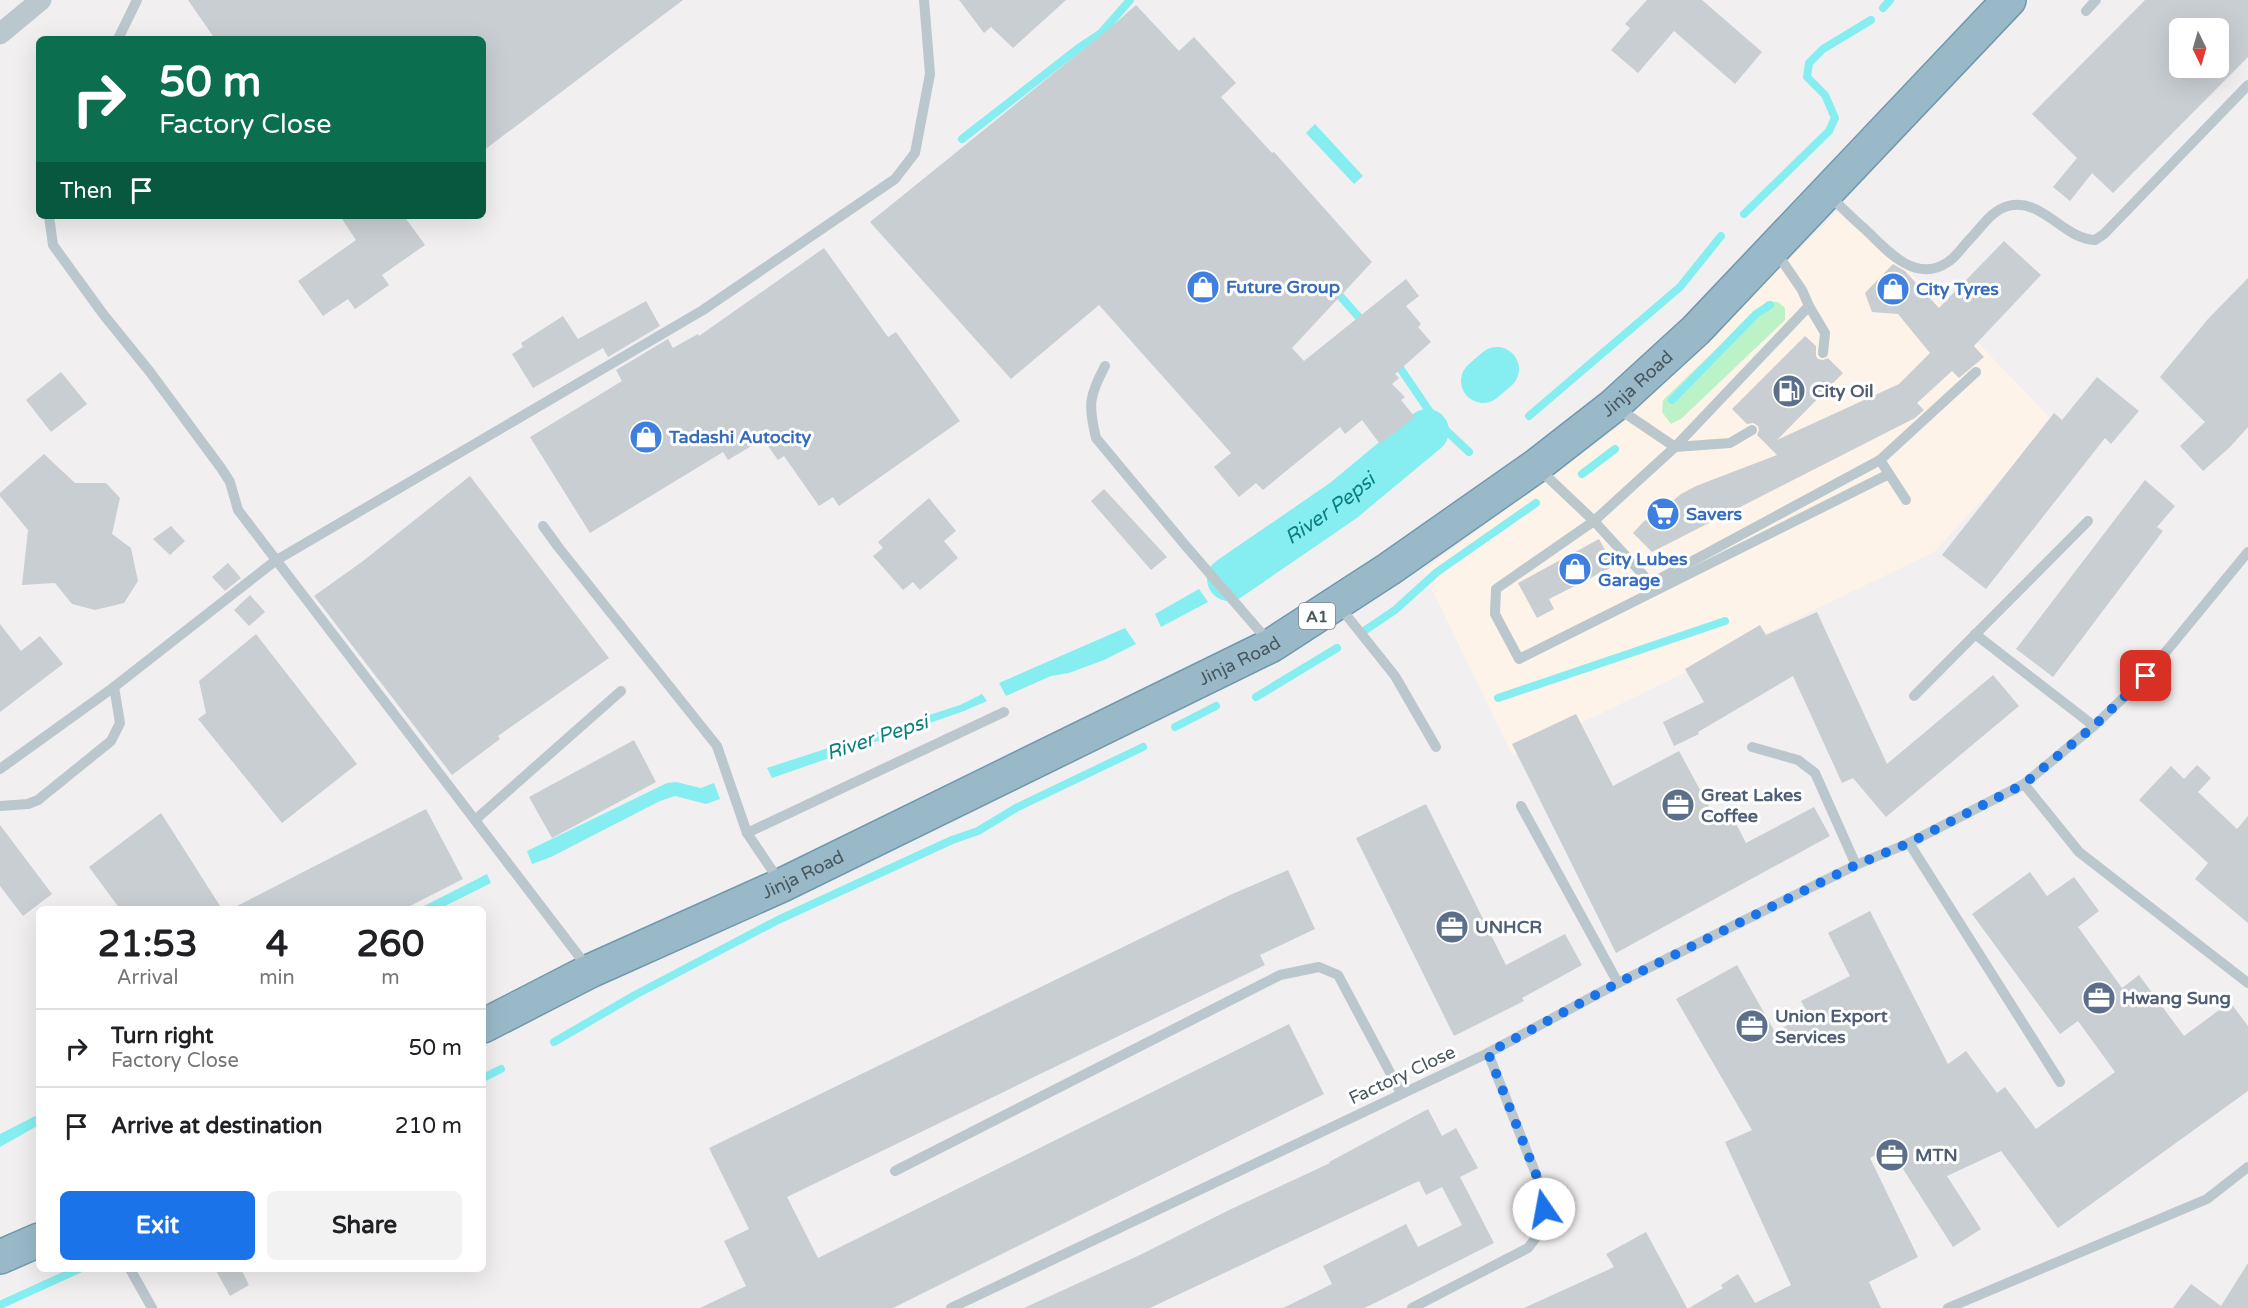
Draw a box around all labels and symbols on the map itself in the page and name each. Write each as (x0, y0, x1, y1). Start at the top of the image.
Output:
north arrow (2169, 18, 2229, 78)
shop icon: Future Group (1185, 269, 1221, 305)
shop icon: City Tyres (1875, 271, 1911, 307)
place label: Future Group (1226, 276, 1340, 298)
place label: City Tyres (1916, 278, 1999, 300)
street label: Jinja Road (1597, 346, 1677, 422)
fuel station icon: City Oil (1771, 373, 1807, 409)
place label: City Oil (1812, 380, 1874, 402)
shop icon: Tadashi Autocity (628, 419, 664, 455)
place label: Tadashi Autocity (668, 426, 812, 448)
water label: River Pepsi (1281, 466, 1383, 550)
supermarket icon: Savers (1645, 496, 1681, 532)
place label: Savers (1686, 503, 1743, 525)
place label: City Lubes Garage (1598, 548, 1688, 591)
shop icon: City Lubes Garage (1557, 551, 1593, 587)
road number: A1 (1299, 603, 1335, 629)
street label: Jinja Road (1195, 631, 1285, 690)
pin (2120, 650, 2171, 701)
water label: River Pepsi (823, 709, 934, 766)
place label: Great Lakes Coffee (1701, 784, 1802, 827)
office icon: Great Lakes Coffee (1660, 787, 1696, 823)
street label: Jinja Road (758, 845, 848, 904)
office icon: UNHCR (1434, 909, 1470, 945)
place label: UNHCR (1475, 916, 1542, 938)
office icon: Hwang Sung (2081, 980, 2117, 1016)
place label: Hwang Sung (2122, 987, 2231, 1009)
place label: Union Export Services (1775, 1005, 1888, 1048)
office icon: Union Export Services (1734, 1008, 1770, 1044)
street label: Factory Close (1345, 1041, 1459, 1109)
office icon: MTN (1874, 1137, 1910, 1173)
place label: MTN (1915, 1144, 1958, 1166)
position arrow (1512, 1177, 1576, 1241)

